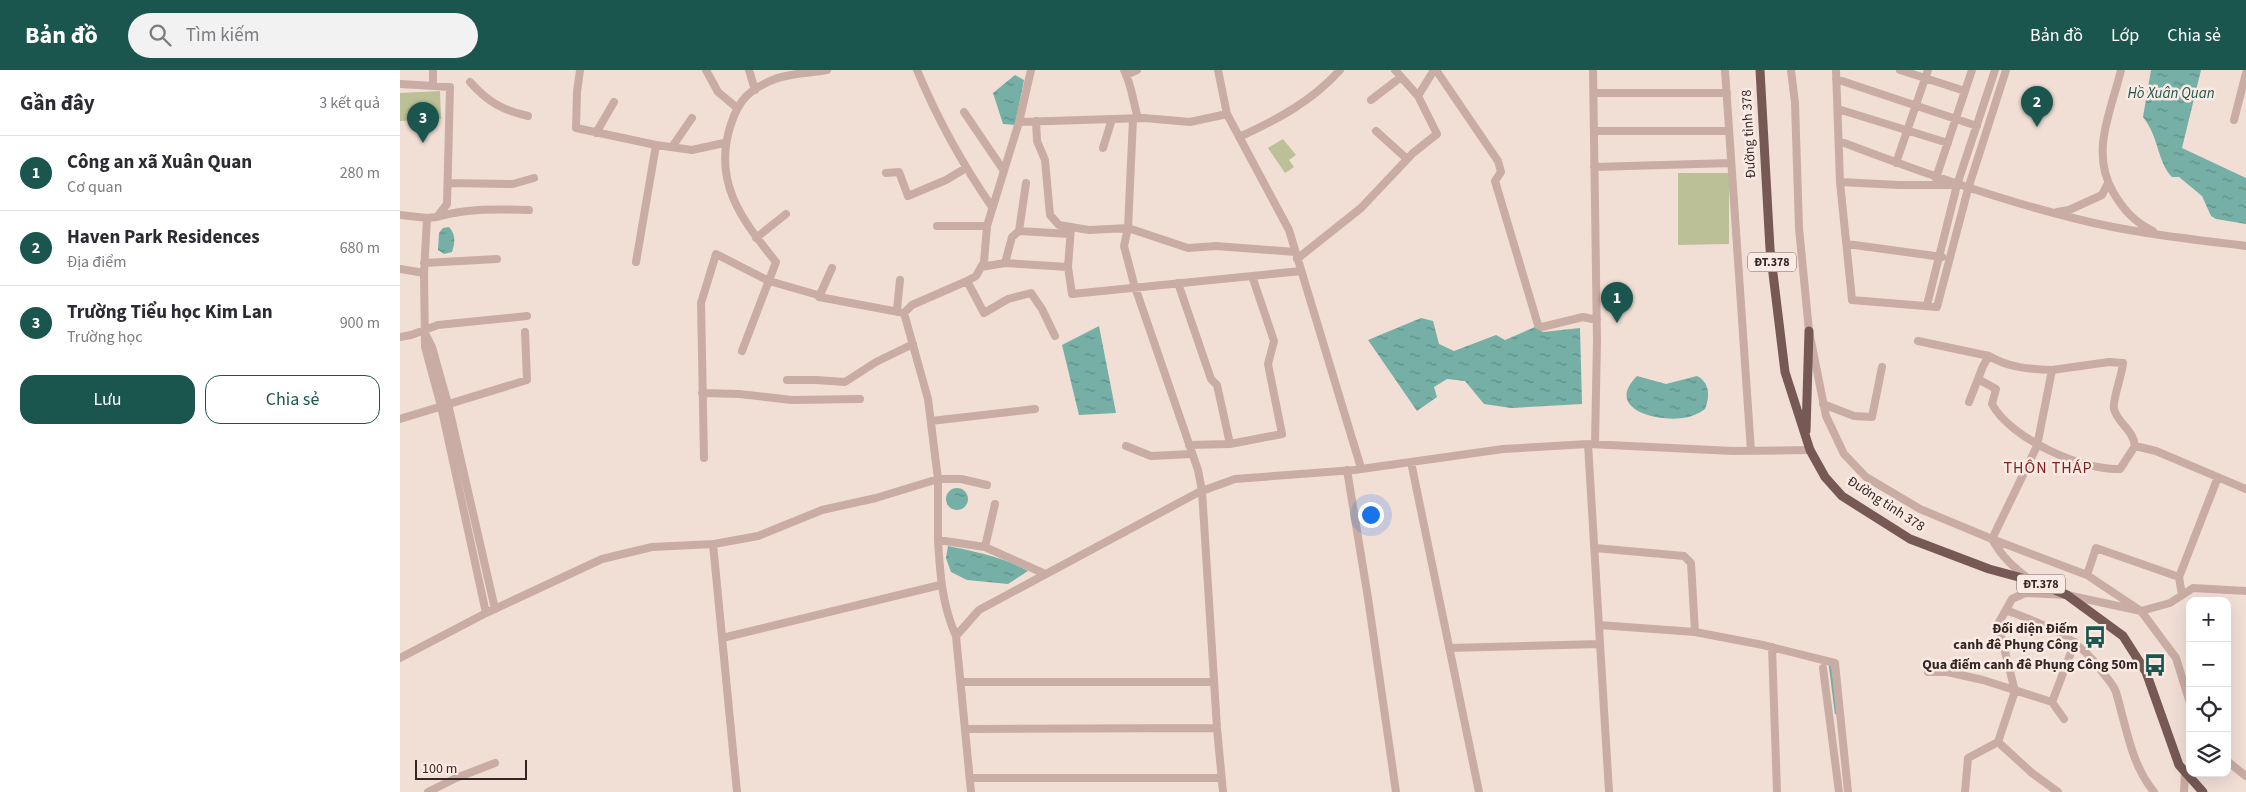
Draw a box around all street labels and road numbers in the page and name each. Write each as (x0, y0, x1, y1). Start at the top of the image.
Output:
street label: Đường tỉnh 378 (1737, 89, 1761, 179)
road number: ĐT.378 (1748, 252, 1796, 272)
street label: Đường tỉnh 378 (1843, 471, 1929, 537)
road number: ĐT.378 (2017, 574, 2065, 594)

